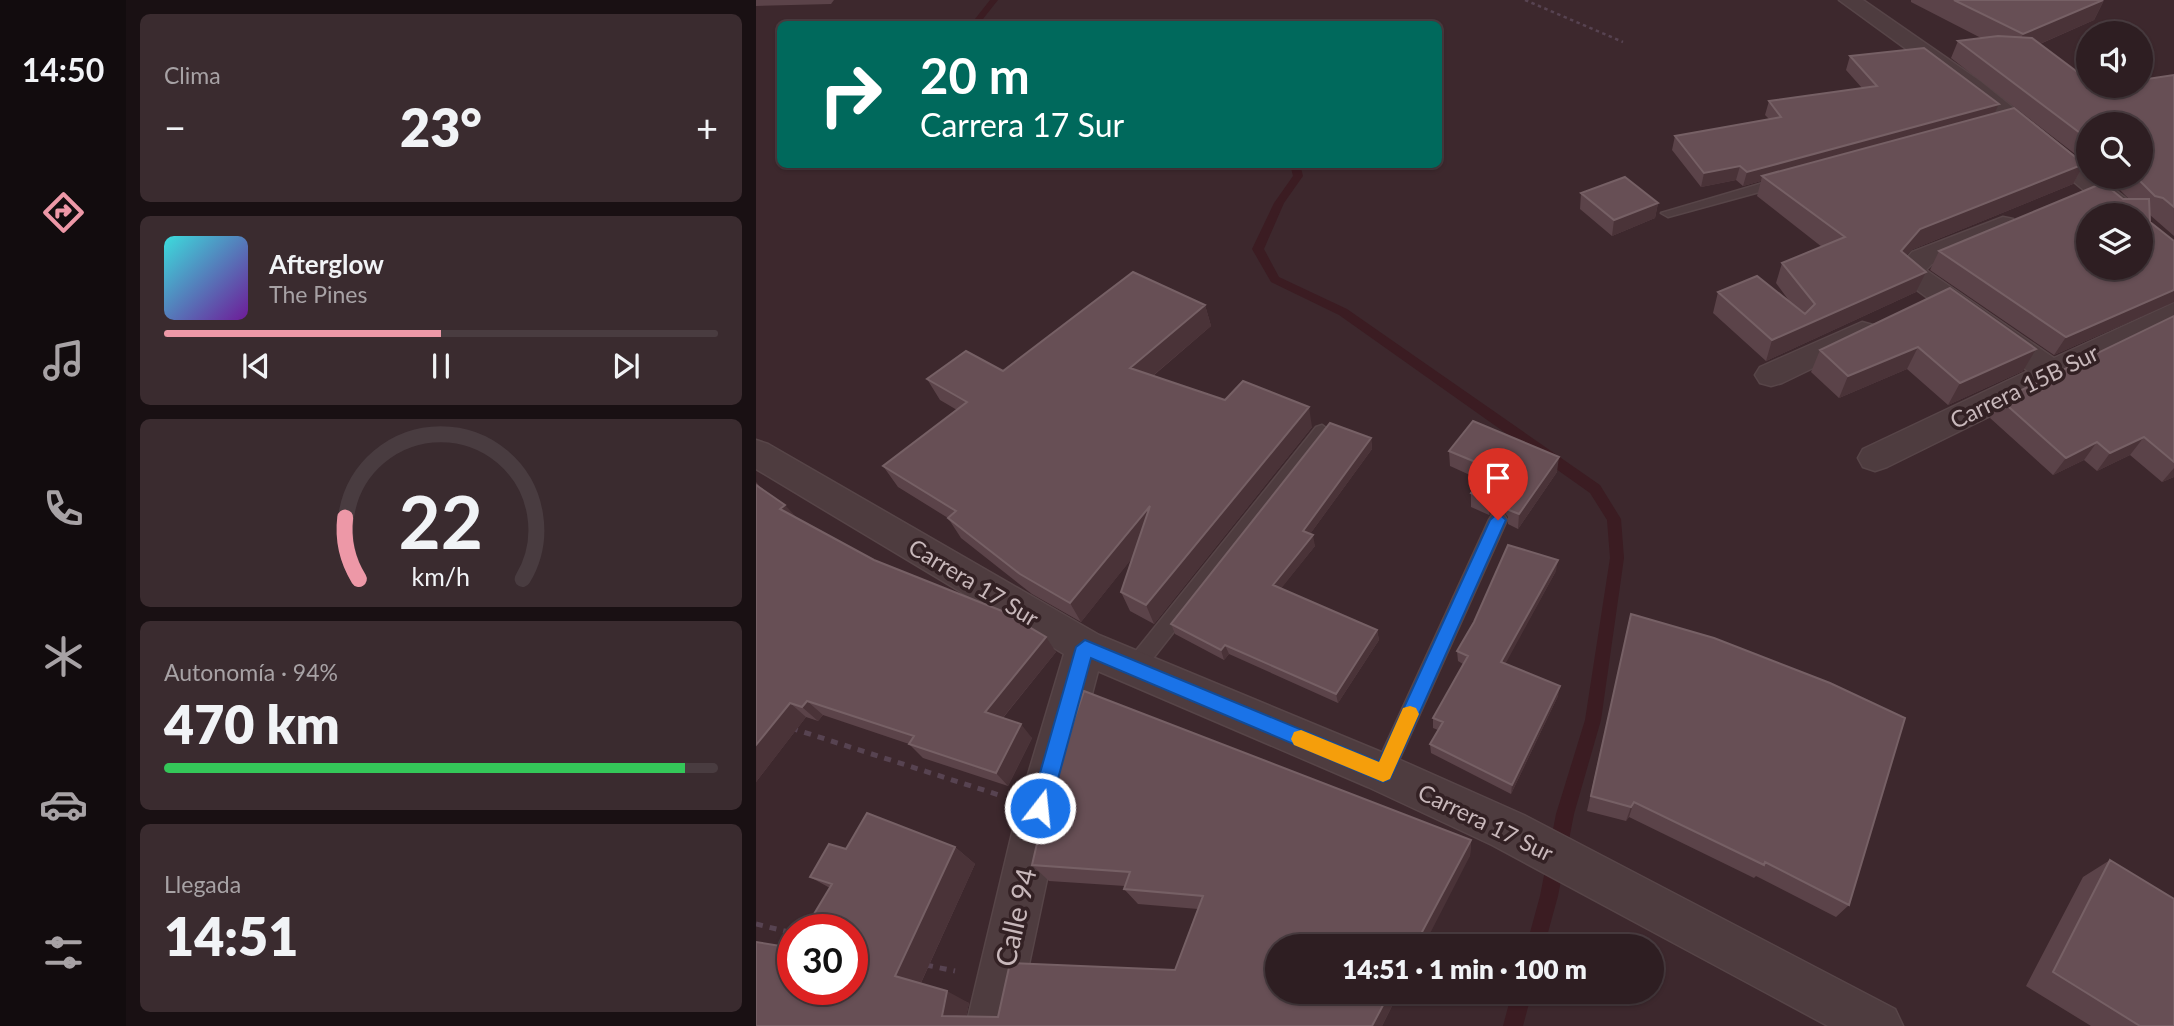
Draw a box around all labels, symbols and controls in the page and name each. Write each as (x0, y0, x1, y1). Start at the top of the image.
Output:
map controls (2076, 21, 2153, 280)
button: sound (2076, 21, 2153, 98)
text: 20 m (920, 46, 1030, 104)
icon: right (805, 49, 896, 140)
text: 14:50 (22, 50, 104, 89)
text: Clima (164, 61, 221, 89)
text: 23° (400, 96, 482, 158)
text: − (164, 104, 186, 150)
text: + (696, 104, 718, 150)
text: Carrera 17 Sur (920, 105, 1124, 144)
button: search (2076, 112, 2153, 189)
icon: directions (39, 188, 88, 237)
button: layers (2076, 203, 2153, 280)
text: Afterglow (269, 248, 384, 280)
text: The Pines (269, 280, 367, 308)
icon: music (39, 336, 88, 385)
street label: Carrera 15B Sur (1945, 338, 2103, 434)
icon: previous (237, 347, 275, 385)
icon: pause (422, 347, 460, 385)
icon: next (607, 347, 645, 385)
pin (1468, 448, 1528, 520)
icon: arrive (1479, 459, 1517, 497)
text: 22 (399, 477, 483, 565)
icon: phone (39, 484, 88, 533)
street label: Carrera 17 Sur (904, 532, 1045, 632)
text: km/h (412, 561, 470, 591)
icon: climate (39, 632, 88, 681)
text: Autonomía · 94% (164, 658, 338, 686)
text: 470 km (164, 693, 340, 755)
position arrow (1003, 771, 1077, 845)
street label: Carrera 17 Sur (1414, 777, 1559, 867)
icon: car (39, 780, 88, 829)
street label: Calle 94 (987, 864, 1043, 970)
text: Llegada (164, 870, 241, 898)
text: 14:51 (164, 905, 298, 967)
speed limit sign: 30 (777, 914, 868, 1005)
icon: filters (39, 928, 88, 977)
text: 14:51 · 1 min · 100 m (1342, 953, 1587, 985)

